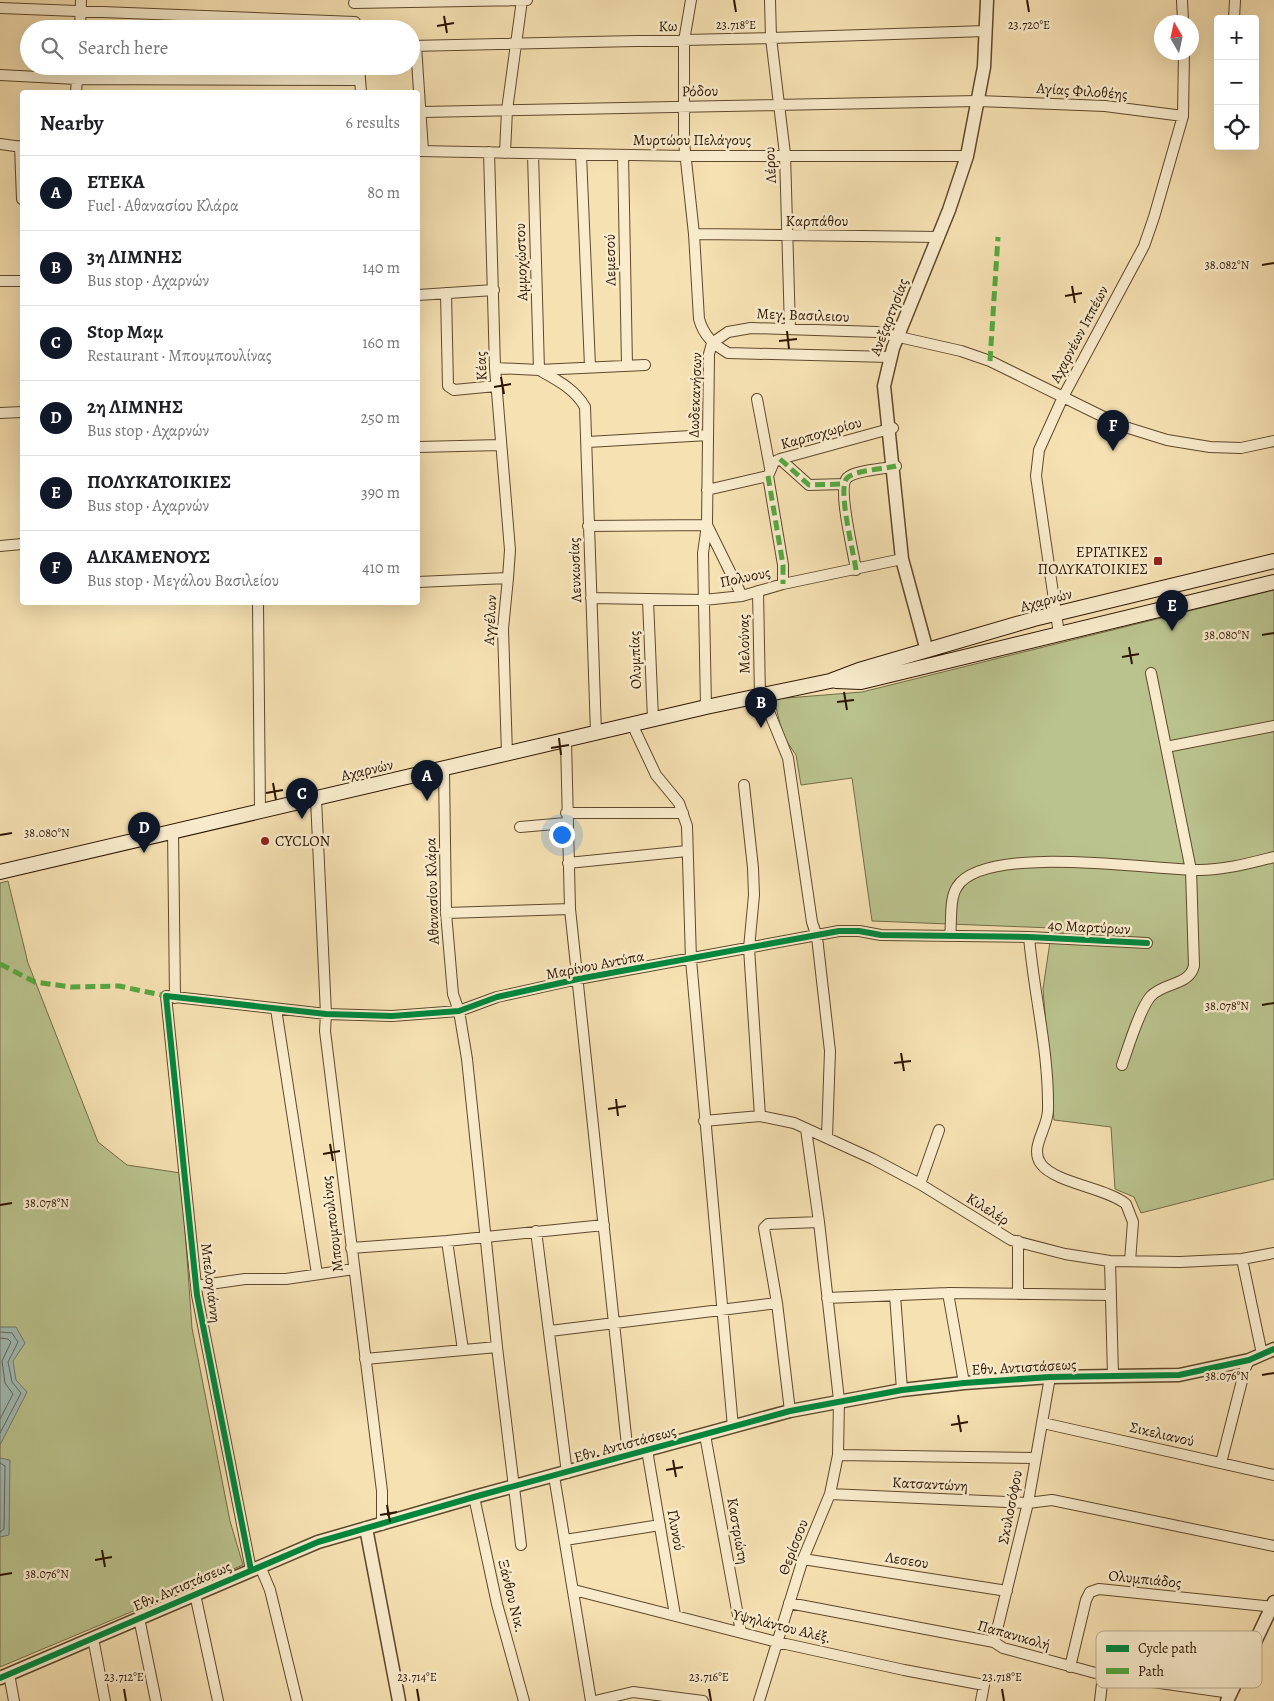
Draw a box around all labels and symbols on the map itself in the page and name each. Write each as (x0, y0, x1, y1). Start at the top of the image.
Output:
north arrow (1154, 15, 1199, 60)
street label: Κω (658, 16, 678, 36)
text: 23.718°E (716, 17, 756, 33)
text: 23.720°E (1008, 17, 1050, 33)
street label: Αγίας Φιλοθέης (1035, 78, 1128, 104)
street label: Ρόδου (681, 81, 719, 101)
street label: Μυρτώου Πελάγους (633, 130, 751, 150)
street label: Λέρου (759, 146, 781, 185)
street label: Καρπάθου (786, 211, 849, 231)
street label: Αμμοχώστου (510, 223, 532, 302)
street label: Λεμεσού (600, 234, 620, 287)
text: 38.082°N (1205, 257, 1250, 273)
street label: Ανεξαρτησίας (865, 275, 913, 360)
street label: Αχαρνέων Ιππέων (1045, 282, 1113, 387)
street label: Μεγ. Βασιλειου (756, 303, 850, 327)
street label: Κέας (470, 351, 492, 381)
street label: Δωδεκανήσων (684, 352, 706, 438)
pin: F (1097, 410, 1129, 451)
street label: Καρποχωρίου (778, 412, 864, 454)
street label: Λευκωσίας (564, 537, 586, 604)
place label: ΕΡΓΑΤΙΚΕΣ ΠΟΛΥΚΑΤΟΙΚΙΕΣ (1038, 542, 1148, 579)
marker: ΕΡΓΑΤΙΚΕΣ ΠΟΛΥΚΑΤΟΙΚΙΕΣ (1152, 555, 1164, 567)
street label: Πολυους (718, 562, 772, 592)
street label: Αχαρνών (1017, 583, 1074, 617)
pin: E (1156, 590, 1188, 631)
street label: Αγγέλων (479, 594, 501, 647)
street label: Μελούνας (733, 614, 755, 674)
text: 38.080°N (1204, 627, 1250, 643)
street label: Ολυμπίας (624, 631, 646, 689)
pin: B (745, 687, 777, 728)
street label: Αχαρνών (338, 754, 395, 786)
pin: A (411, 760, 443, 801)
pin: C (286, 778, 318, 819)
pin: D (128, 812, 160, 853)
your location (549, 822, 575, 848)
text: 38.080°N (24, 825, 70, 841)
place label: CYCLON (275, 831, 331, 851)
marker: CYCLON (259, 835, 271, 847)
street label: Αθανασίου Κλάρα (420, 837, 444, 946)
street label: 40 Μαρτύρων (1047, 915, 1131, 939)
street label: Μαρίνου Αντύπα (544, 946, 646, 984)
text: 38.078°N (1205, 998, 1249, 1014)
street label: Μπουμπουλίνας (316, 1175, 348, 1273)
street label: Κιλελέρ (963, 1188, 1013, 1230)
text: 38.078°N (25, 1195, 69, 1211)
street label: Μπελογιάννη (196, 1242, 226, 1324)
street label: Εθν. Αντιστάσεως (971, 1354, 1077, 1380)
text: 38.076°N (1205, 1368, 1249, 1384)
street label: Σικελιανού (1128, 1417, 1196, 1451)
street label: Εθν. Αντιστάσεως (572, 1421, 678, 1467)
street label: Σκυλοσόφου (993, 1468, 1027, 1546)
street label: Κατσαντώνη (892, 1472, 968, 1496)
street label: Καστριώτη (722, 1496, 754, 1566)
street label: Γλυνού (663, 1508, 689, 1552)
street label: Θερίσσου (773, 1516, 813, 1578)
street label: Λεσεου (883, 1547, 930, 1573)
street label: Εθν. Αντιστάσεως (130, 1556, 234, 1616)
street label: Ξάνθου Νικ. (493, 1557, 531, 1635)
street label: Ολυμπιάδος (1108, 1565, 1182, 1593)
text: 38.076°N (25, 1566, 69, 1582)
street label: Υψηλάντου Αλέξ. (730, 1604, 833, 1648)
street label: Παπανικολή (975, 1615, 1053, 1655)
legend (1096, 1631, 1262, 1688)
text: Cycle path (1138, 1639, 1198, 1658)
text: Path (1138, 1662, 1165, 1681)
text: 23.712°E (104, 1669, 144, 1685)
text: 23.714°E (397, 1669, 437, 1685)
text: 23.716°E (689, 1669, 729, 1685)
text: 23.718°E (982, 1669, 1022, 1685)

